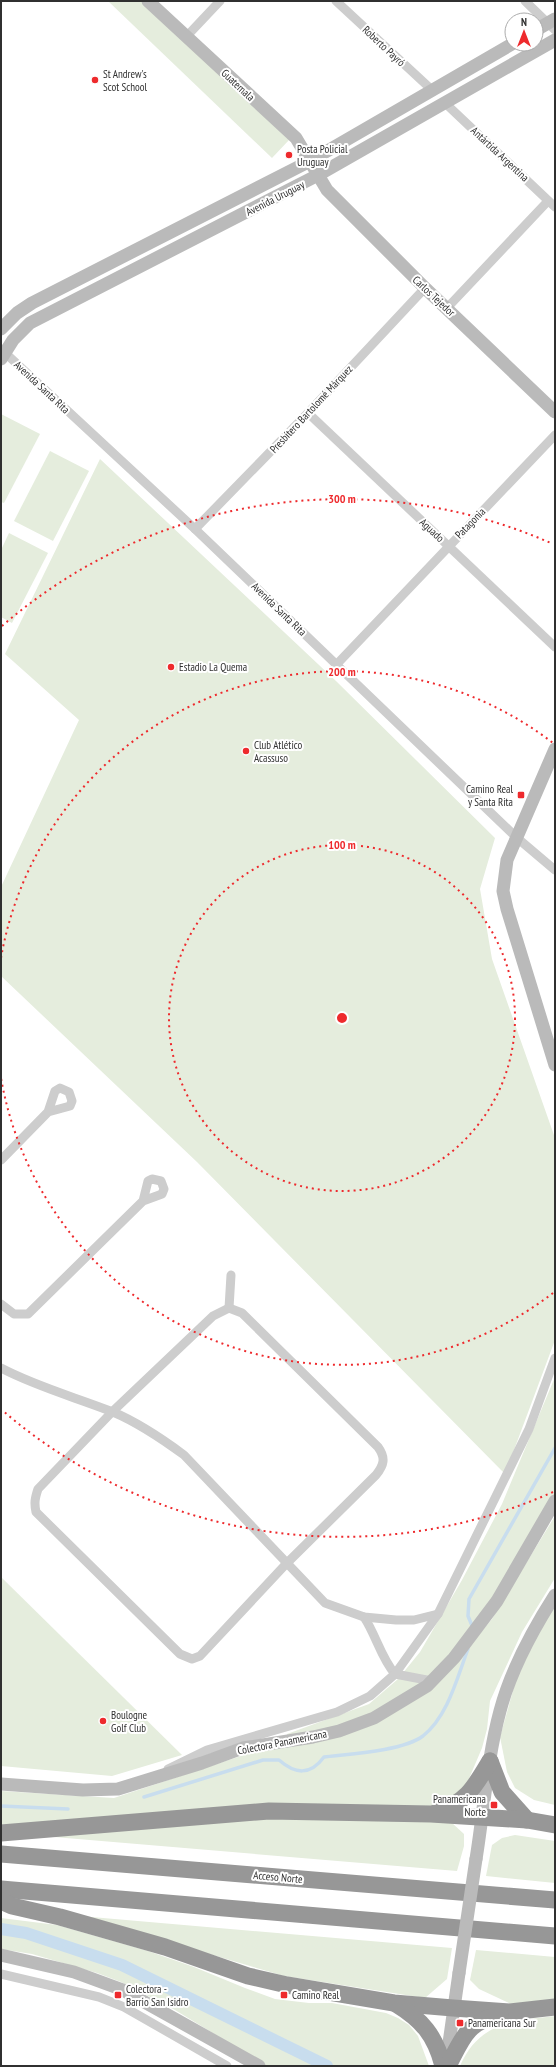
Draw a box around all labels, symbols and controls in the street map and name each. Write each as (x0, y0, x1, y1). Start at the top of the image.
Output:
north arrow (504, 12, 544, 52)
text: N (521, 15, 527, 29)
street label: Roberto Payró (360, 23, 408, 69)
street label: Guatemala (218, 66, 258, 104)
place label: St Andrew's Scot School (103, 67, 148, 94)
marker: St Andrew's Scot School (90, 75, 100, 85)
street label: Antártida Argentina (468, 124, 532, 184)
place label: Posta Policial Uruguay (297, 142, 348, 169)
marker: Posta Policial Uruguay (284, 150, 294, 160)
street label: Avenida Uruguay (243, 177, 307, 219)
street label: Carlos Tejedor (410, 273, 458, 319)
street label: Avenida Santa Rita (11, 358, 73, 416)
street label: Presbítero Bartolomé Márquez (267, 362, 355, 456)
text: 300 m (328, 491, 356, 506)
street label: Patagonia (452, 505, 488, 541)
street label: Aguado (417, 515, 447, 545)
street label: Avenida Santa Rita (249, 579, 309, 639)
place label: Estadio La Quema (179, 660, 247, 674)
marker: Estadio La Quema (166, 662, 176, 672)
text: 200 m (328, 664, 356, 679)
place label: Club Atlético Acassuso (254, 738, 303, 765)
marker: Club Atlético Acassuso (241, 746, 251, 756)
place label: Camino Real y Santa Rita (466, 782, 513, 809)
marker: Camino Real y Santa Rita (516, 790, 526, 800)
text: 100 m (328, 837, 356, 852)
centre of rings (335, 1011, 349, 1025)
place label: Boulogne Golf Club (111, 1708, 148, 1735)
marker: Boulogne Golf Club (98, 1716, 108, 1726)
street label: Colectora Panamericana (236, 1726, 328, 1758)
place label: Panamericana Norte (433, 1792, 486, 1819)
marker: Panamericana Norte (489, 1800, 499, 1810)
street label: Acceso Norte (253, 1868, 304, 1886)
place label: Colectora - Barrio San Isidro (126, 1982, 189, 2009)
place label: Camino Real (292, 1988, 340, 2002)
marker: Colectora - Barrio San Isidro (113, 1990, 123, 2000)
marker: Camino Real (279, 1990, 289, 2000)
place label: Panamericana Sur (468, 2016, 536, 2030)
marker: Panamericana Sur (455, 2018, 465, 2028)

